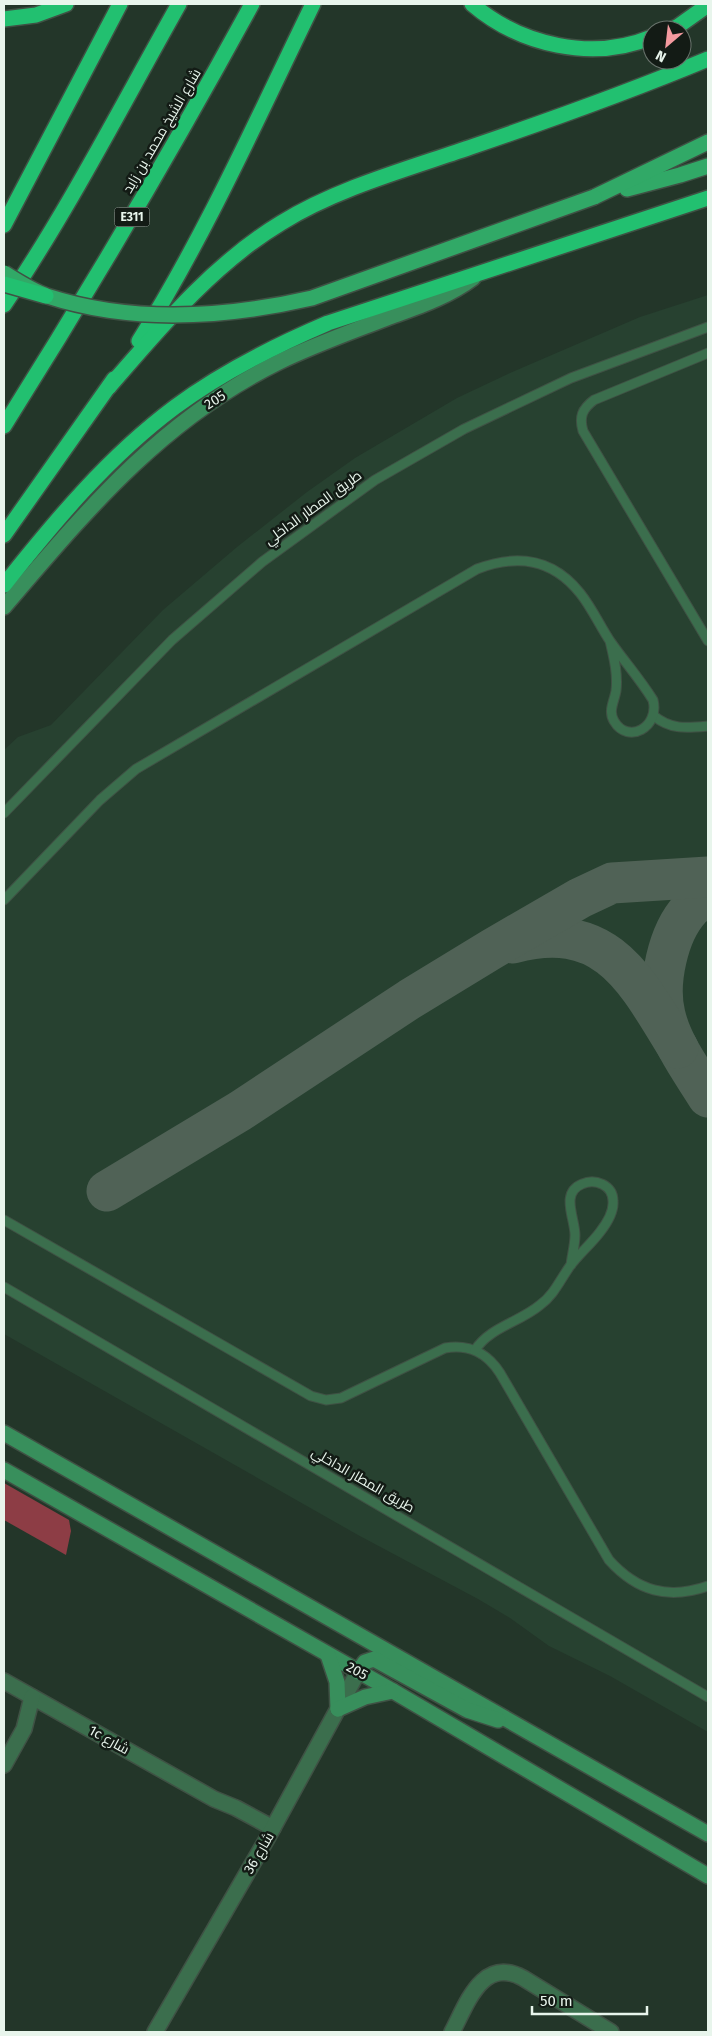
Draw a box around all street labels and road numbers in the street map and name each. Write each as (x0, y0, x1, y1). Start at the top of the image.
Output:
street label: شارع الشيخ محمد بن زايد (119, 66, 205, 196)
road number: E311 (114, 208, 150, 226)
street label: 205 (201, 387, 229, 413)
street label: طريق المطار الداخلي (261, 467, 367, 551)
street label: طريق المطار الداخلي (307, 1444, 418, 1519)
street label: 205 (343, 1658, 371, 1684)
street label: 1c شارع (86, 1722, 132, 1758)
street label: شارع 36 (240, 1829, 278, 1877)

